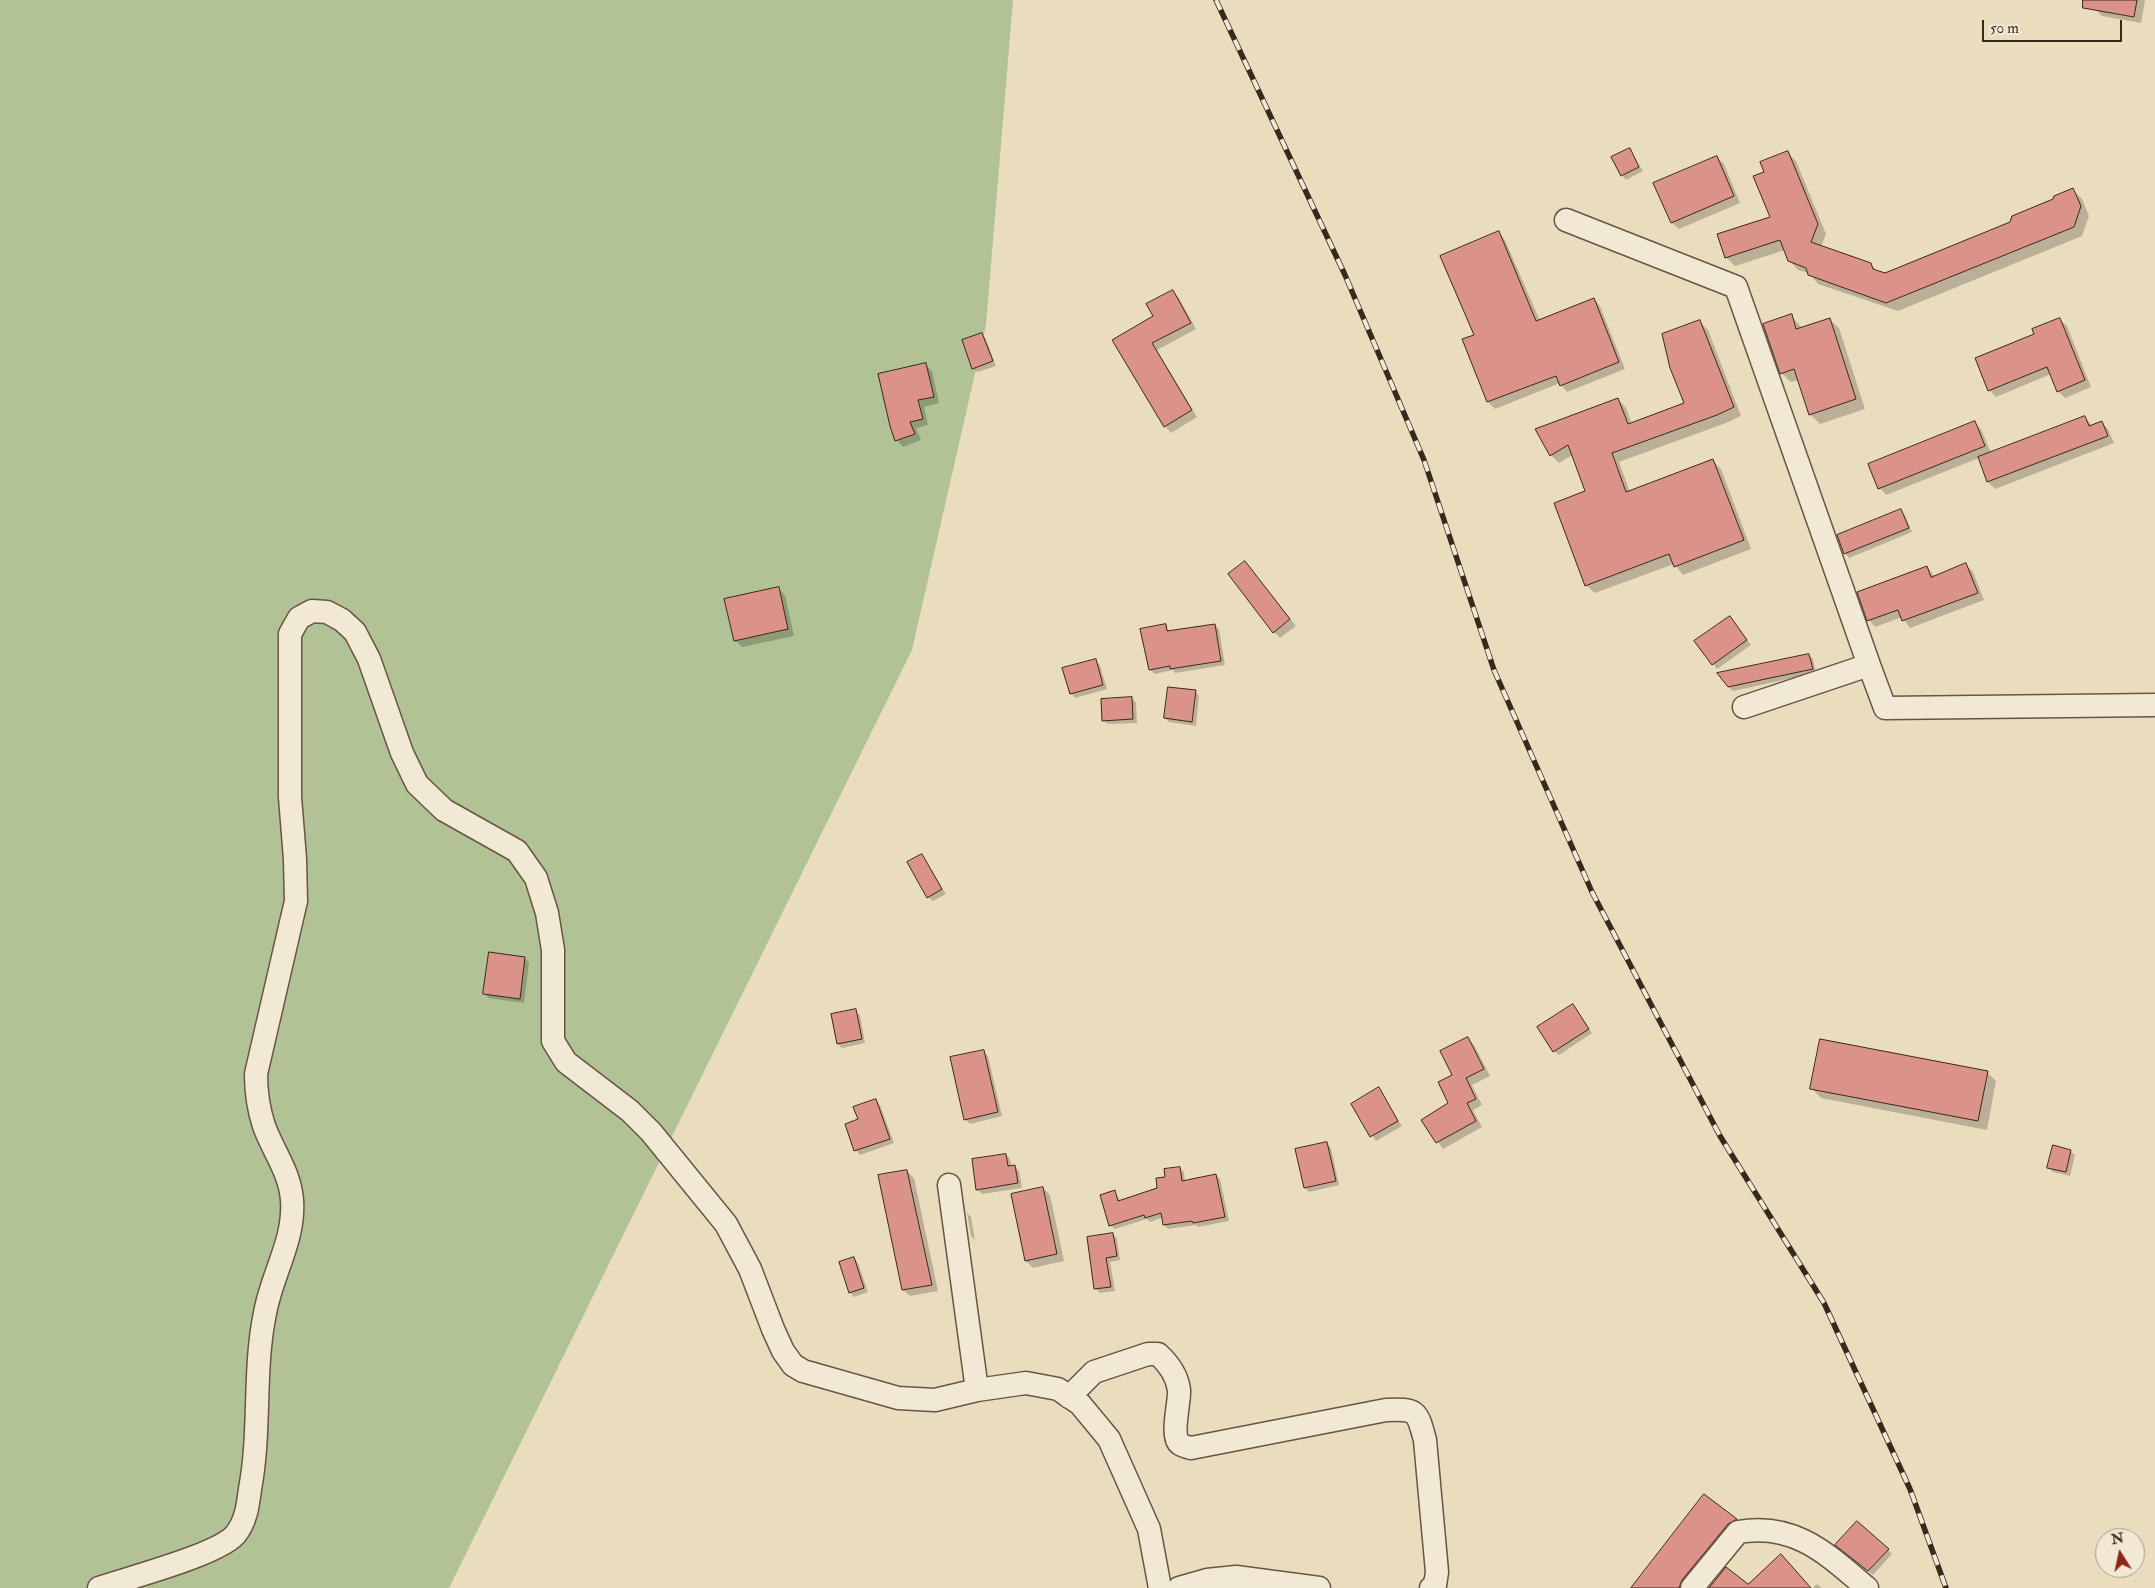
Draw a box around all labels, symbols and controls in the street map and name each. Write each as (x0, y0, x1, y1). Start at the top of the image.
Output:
scale bar (1985, 10, 2125, 42)
text: 50 m (1990, 19, 2019, 38)
north arrow (2095, 1528, 2145, 1578)
text: N (2110, 1529, 2125, 1548)

